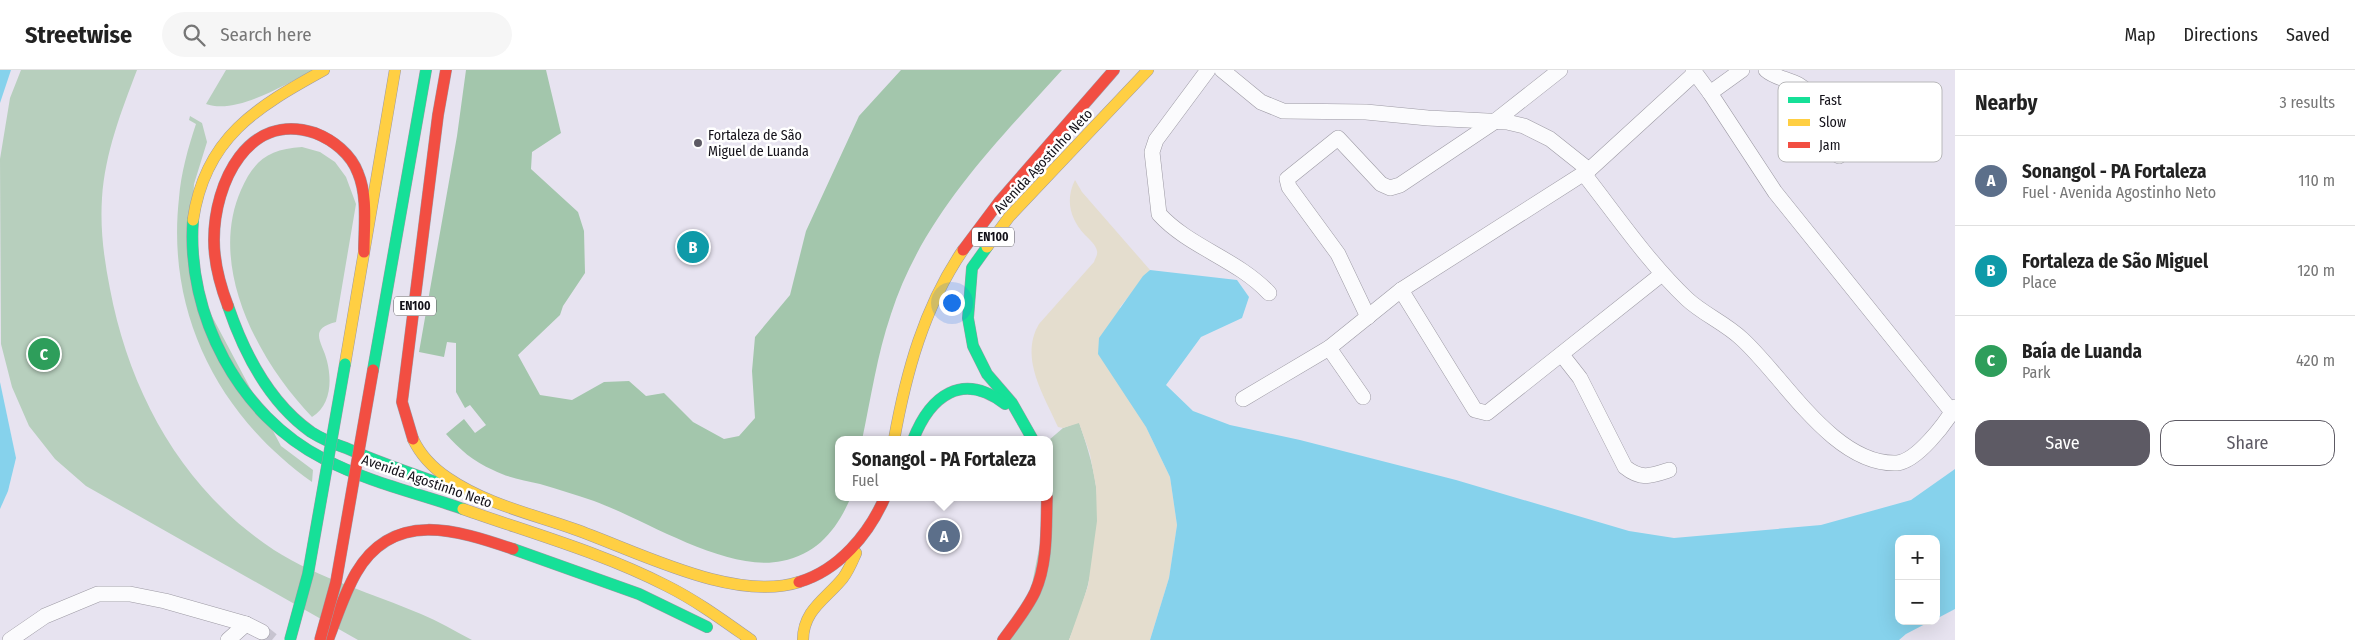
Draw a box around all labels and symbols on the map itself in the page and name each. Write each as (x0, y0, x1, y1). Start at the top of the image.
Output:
legend (1778, 82, 1942, 162)
text: Fast (1819, 92, 1842, 109)
street label: Avenida Agostinho Neto (991, 106, 1096, 217)
text: Slow (1819, 114, 1846, 131)
place label: Fortaleza de São Miguel de Luanda (708, 127, 809, 160)
marker: Fortaleza de São Miguel de Luanda (692, 137, 704, 149)
text: Jam (1819, 137, 1840, 154)
pin: B (677, 228, 709, 266)
road number: EN100 (972, 228, 1014, 246)
your location (939, 290, 965, 316)
road number: EN100 (394, 297, 436, 316)
pin: C (28, 335, 60, 373)
street label: Avenida Agostinho Neto (359, 451, 494, 512)
pin: A (928, 517, 960, 555)

